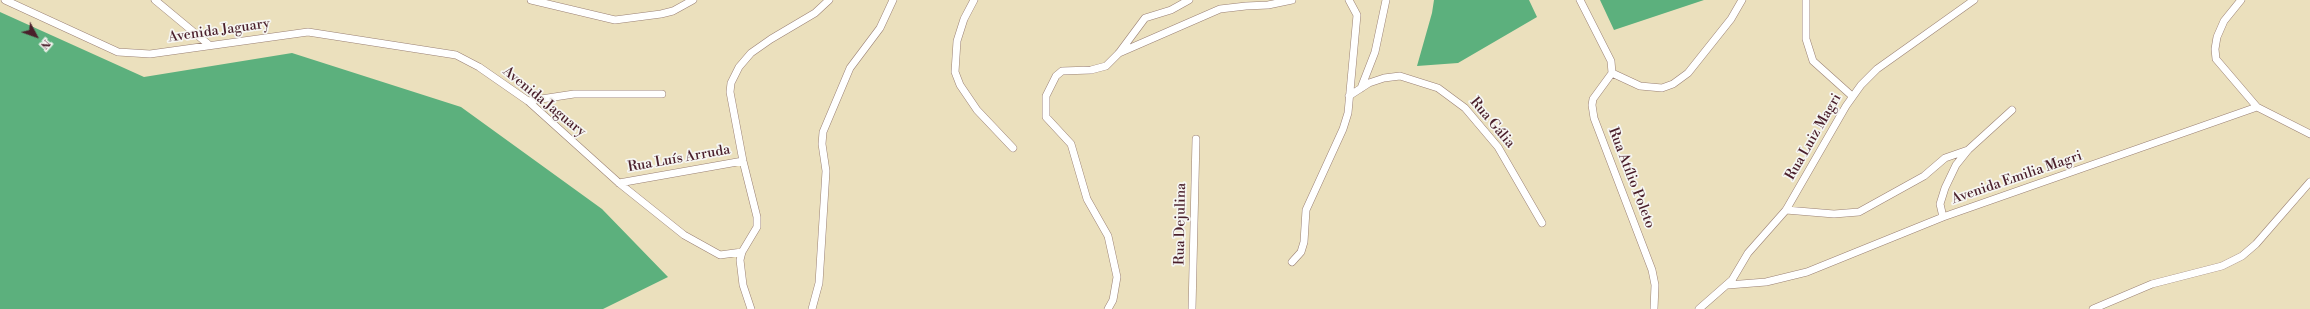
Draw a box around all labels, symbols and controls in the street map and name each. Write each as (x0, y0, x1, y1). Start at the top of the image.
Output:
north arrow (16, 16, 56, 56)
street label: Avenida Jaguary (167, 16, 271, 46)
text: N (37, 36, 53, 52)
street label: Avenida Jaguary (499, 63, 589, 141)
street label: Rua Luiz Magri (1782, 91, 1846, 183)
street label: Rua Gália (1466, 94, 1518, 152)
street label: Rua Atílio Poleto (1604, 125, 1658, 231)
street label: Rua Luís Arruda (626, 142, 732, 176)
street label: Avenida Emilia Magri (1950, 148, 2084, 208)
street label: Rua Dejulina (1172, 183, 1190, 265)

